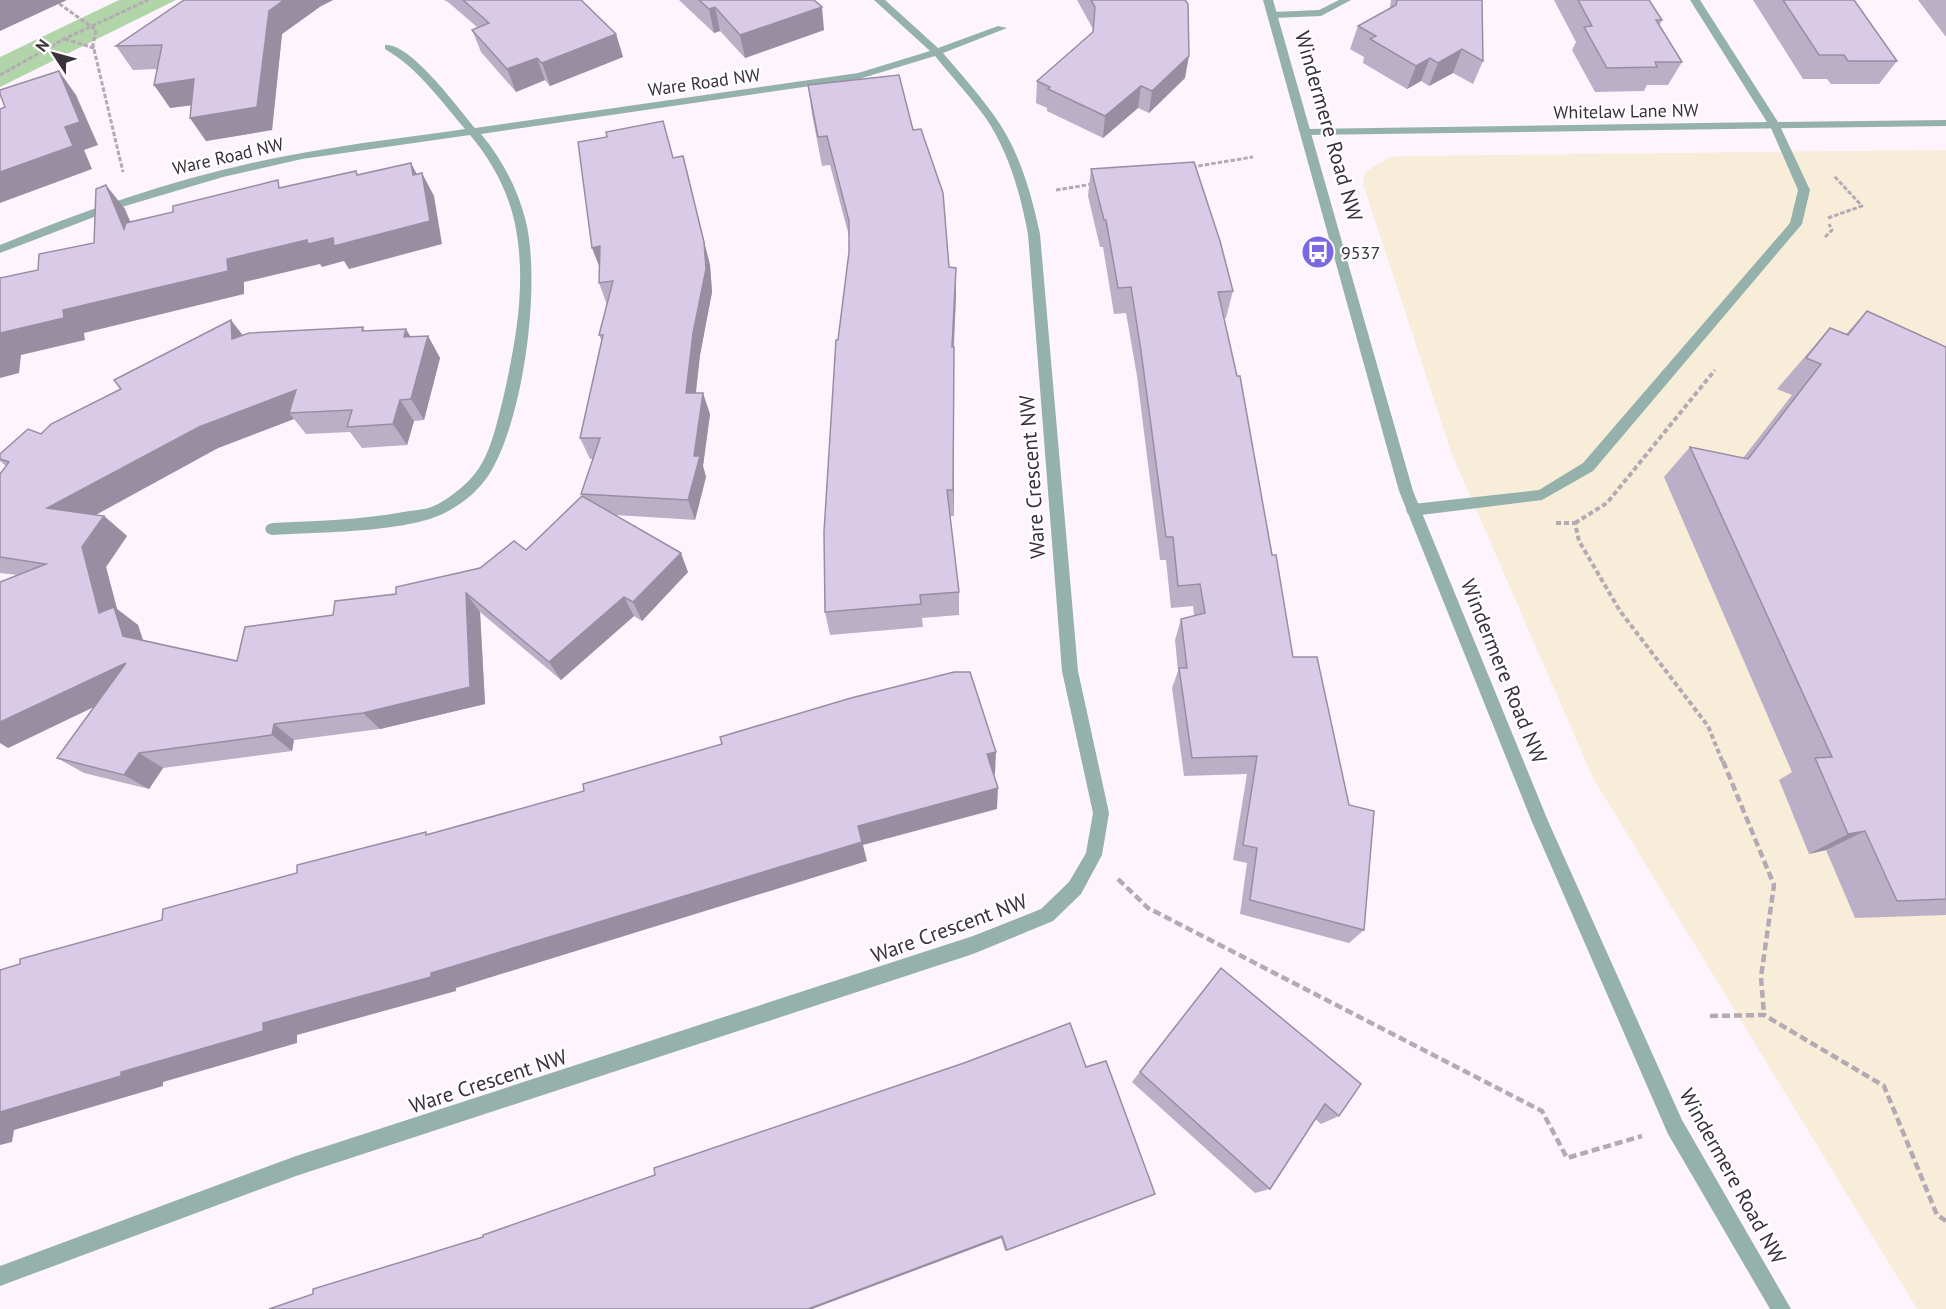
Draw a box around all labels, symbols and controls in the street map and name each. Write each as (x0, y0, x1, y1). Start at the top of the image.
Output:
north arrow (24, 24, 84, 84)
street label: Windermere Road NW (1289, 28, 1369, 225)
text: N (31, 35, 53, 55)
street label: Ware Road NW (646, 63, 762, 101)
street label: Whitelaw Lane NW (1553, 98, 1699, 124)
street label: Ware Road NW (170, 132, 286, 180)
bus stop icon: 9537 (1300, 234, 1336, 270)
place label: 9537 (1341, 241, 1380, 264)
street label: Ware Crescent NW (1013, 394, 1051, 560)
street label: Windermere Road NW (1455, 575, 1554, 768)
street label: Ware Crescent NW (867, 887, 1031, 969)
street label: Ware Crescent NW (406, 1043, 571, 1119)
street label: Windermere Road NW (1674, 1084, 1793, 1269)

